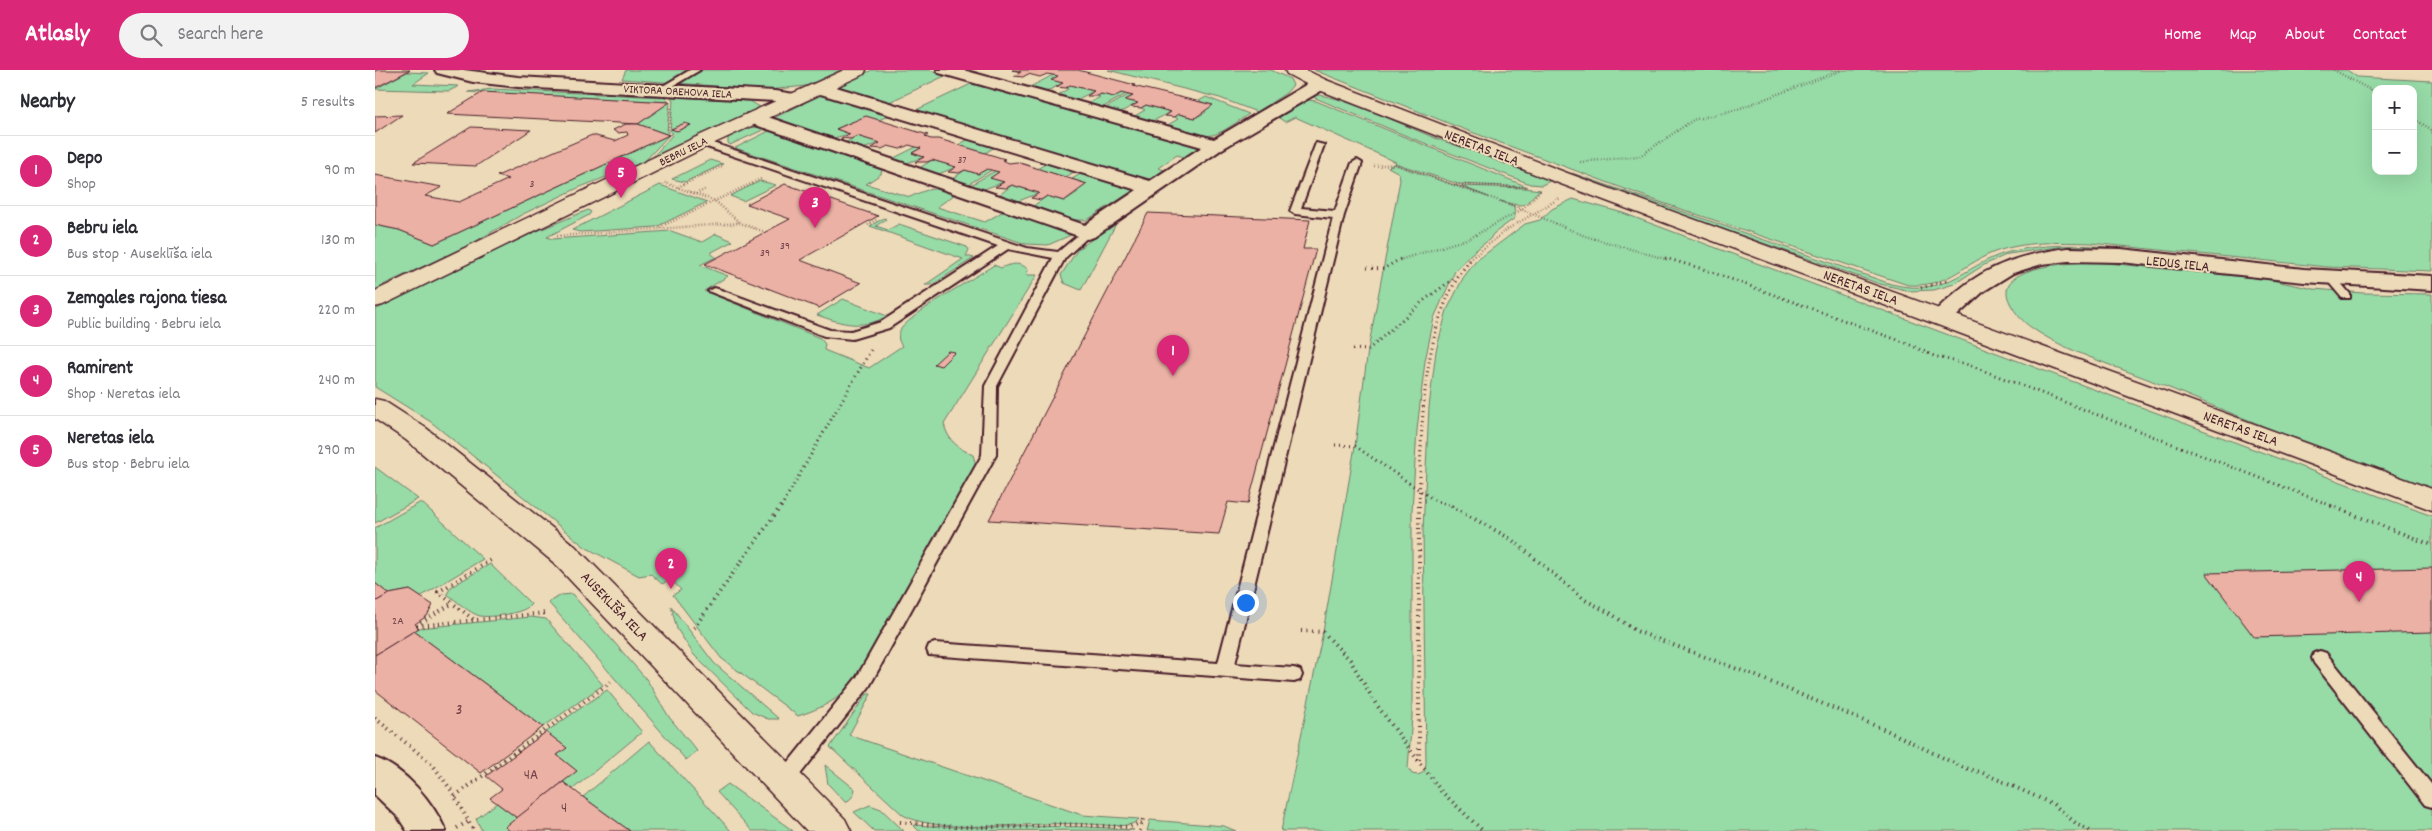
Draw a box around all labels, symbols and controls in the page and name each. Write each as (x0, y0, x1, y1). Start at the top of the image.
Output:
search box (119, 13, 469, 58)
text: Atlasly (25, 18, 89, 52)
icon: search (137, 21, 165, 49)
text: Search here (177, 22, 263, 49)
text: Home (2164, 23, 2201, 48)
text: Map (2229, 23, 2257, 48)
text: About (2285, 23, 2325, 48)
text: Contact (2353, 23, 2407, 48)
street label: VIKTORA OREHOVA IELA (623, 81, 733, 104)
map controls (2372, 85, 2417, 175)
button: + (2372, 85, 2417, 130)
text: Nearby (20, 88, 75, 118)
text: 5 results (301, 91, 355, 114)
street label: NERETAS IELA (1441, 125, 1522, 173)
button: − (2372, 130, 2417, 175)
street label: BEBRU IELA (657, 133, 711, 171)
text: Depo (67, 146, 102, 173)
house number: 37 (957, 153, 967, 169)
pin: 5 (605, 157, 637, 198)
text: 1 (34, 159, 38, 182)
text: 90 m (324, 159, 355, 182)
text: Shop (67, 173, 96, 196)
house number: 3 (530, 177, 535, 193)
pin: 3 (799, 187, 831, 228)
text: Bebru iela (67, 216, 137, 243)
text: 2 (33, 229, 40, 252)
text: 130 m (321, 229, 355, 252)
house number: 39 (780, 239, 790, 255)
text: Bus stop · Auseklīša iela (67, 243, 212, 266)
house number: 39 (760, 246, 770, 262)
street label: LEDUS IELA (2145, 251, 2211, 279)
street label: NERETAS IELA (1820, 265, 1901, 313)
text: Zemgales rajona tiesa (67, 286, 226, 313)
text: 3 (32, 299, 40, 322)
text: 220 m (318, 299, 355, 322)
text: Public building · Bebru iela (67, 313, 221, 336)
pin: 1 (1157, 335, 1189, 376)
text: Ramirent (67, 356, 133, 383)
text: 4 (33, 369, 39, 392)
text: 240 m (318, 369, 355, 392)
text: Shop · Neretas iela (67, 383, 180, 406)
street label: NERETAS IELA (2200, 406, 2281, 454)
text: Neretas iela (67, 426, 154, 453)
text: 5 (32, 439, 40, 462)
text: 290 m (317, 439, 355, 462)
text: Bus stop · Bebru iela (67, 453, 189, 476)
pin: 2 (655, 548, 687, 589)
pin: 4 (2343, 561, 2375, 602)
street label: AUSEKLĪŠA IELA (574, 567, 653, 647)
your location (1233, 590, 1259, 616)
house number: 2A (392, 613, 404, 630)
house number: 3 (456, 700, 462, 722)
house number: 4A (524, 765, 538, 787)
house number: 4 (561, 798, 567, 820)

